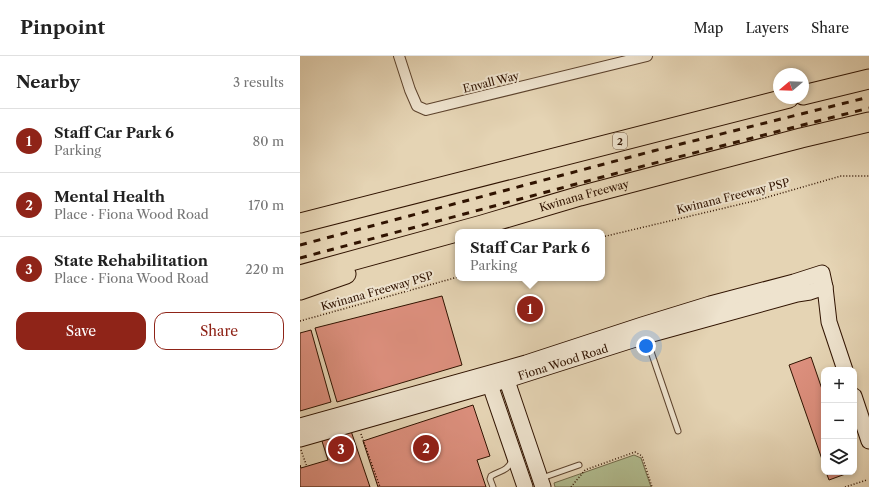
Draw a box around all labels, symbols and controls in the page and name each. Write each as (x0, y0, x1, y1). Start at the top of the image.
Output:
text: Pinpoint (20, 16, 105, 39)
text: Map (693, 19, 723, 37)
text: Layers (745, 19, 789, 37)
text: Share (811, 19, 849, 37)
street label: Envall Way (461, 68, 521, 96)
north arrow (773, 68, 809, 104)
text: Nearby (16, 72, 80, 92)
text: 3 results (233, 74, 284, 90)
text: Staff Car Park 6 (54, 123, 174, 142)
text: 1 (26, 133, 32, 149)
text: 80 m (252, 133, 284, 149)
road number: 2 (613, 133, 627, 149)
text: Parking (54, 142, 101, 158)
street label: Kwinana Freeway PSP (675, 175, 791, 217)
street label: Kwinana Freeway (538, 176, 631, 215)
text: Mental Health (54, 187, 165, 206)
text: 2 (25, 197, 33, 213)
text: 170 m (248, 197, 284, 213)
text: Place · Fiona Wood Road (54, 206, 209, 222)
popup (455, 229, 605, 281)
text: Staff Car Park 6 (470, 238, 590, 257)
text: State Rehabilitation (54, 251, 208, 270)
text: Parking (470, 257, 517, 273)
text: 3 (25, 261, 33, 277)
text: 220 m (245, 261, 284, 277)
street label: Kwinana Freeway PSP (319, 268, 435, 314)
text: Place · Fiona Wood Road (54, 270, 209, 286)
pin: 1 (517, 294, 543, 324)
button: Save (16, 312, 146, 350)
button: Share (154, 312, 284, 350)
your location (636, 336, 656, 356)
street label: Fiona Wood Road (516, 341, 610, 383)
map controls (821, 367, 857, 475)
button: + (821, 367, 857, 403)
button: − (821, 403, 857, 439)
pin: 2 (413, 433, 439, 463)
pin: 3 (328, 434, 354, 464)
button: layers (821, 439, 857, 475)

